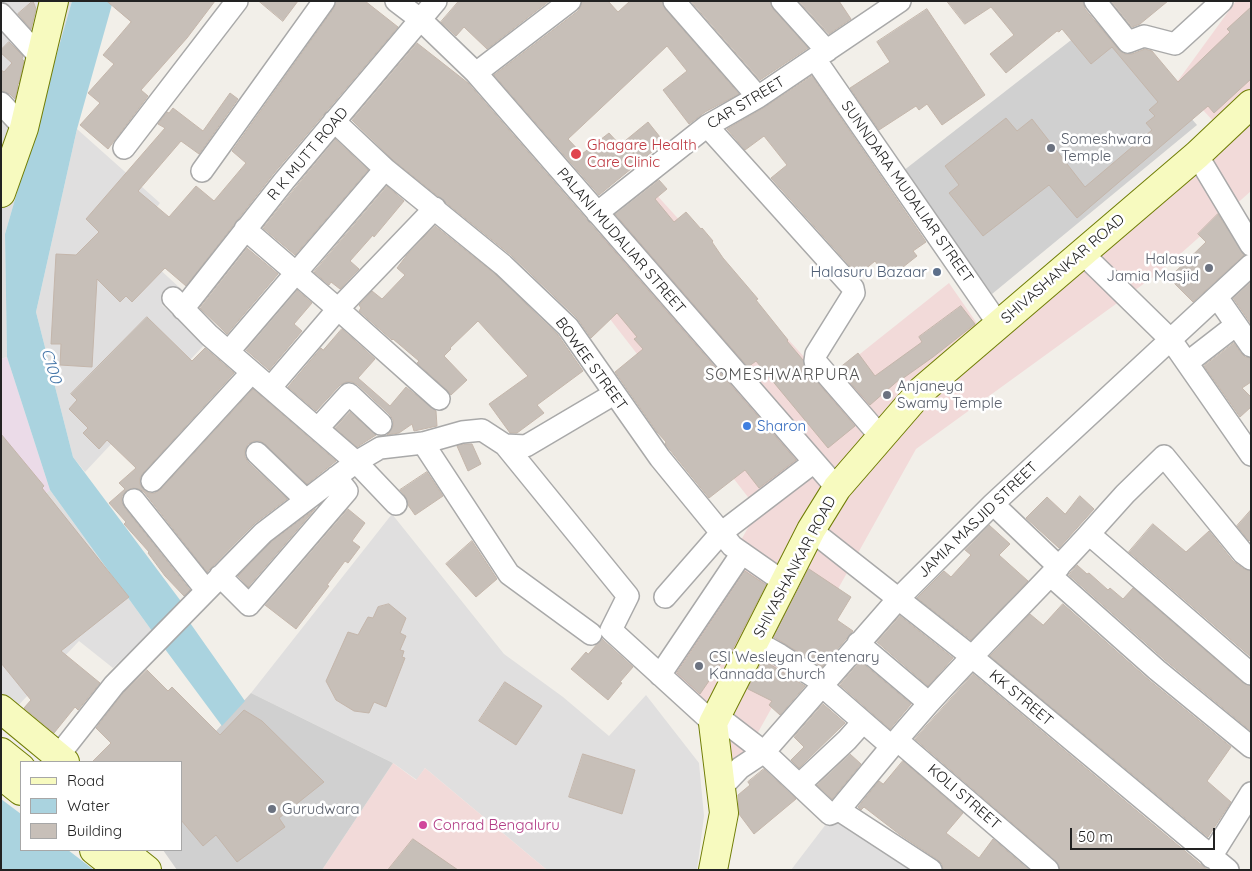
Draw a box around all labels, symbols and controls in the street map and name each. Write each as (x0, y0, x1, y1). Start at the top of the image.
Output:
street label: CAR STREET (704, 73, 788, 133)
street label: SUNNDARA MUDALIAR STREET (837, 98, 977, 286)
street label: R K MUTT ROAD (264, 104, 352, 204)
place label: Someshwara Temple (1061, 130, 1151, 165)
place label: Ghagare Health Care Clinic (587, 136, 697, 171)
marker: Someshwara Temple (1045, 142, 1057, 154)
marker: Ghagare Health Care Clinic (569, 147, 583, 161)
street label: PALANI MUDALIAR STREET (553, 164, 689, 318)
street label: SHIVASHANKAR ROAD (998, 210, 1128, 328)
place label: Halasur Jamia Masjid (1106, 250, 1199, 285)
marker: Halasur Jamia Masjid (1203, 262, 1215, 274)
place label: Halasuru Bazaar (810, 263, 927, 281)
marker: Halasuru Bazaar (931, 266, 943, 278)
street label: BOWEE STREET (551, 314, 631, 414)
water label: C100 (37, 346, 65, 386)
district label: SOMESHWARPURA (704, 365, 862, 385)
place label: Anjaneya Swamy Temple (897, 377, 1002, 412)
marker: Anjaneya Swamy Temple (881, 389, 893, 401)
place label: Sharon (757, 417, 806, 435)
marker: Sharon (741, 420, 753, 432)
street label: JAMIA MASJID STREET (914, 458, 1042, 582)
street label: SHIVASHANKAR ROAD (750, 493, 840, 641)
place label: CSI Wesleyan Centenary Kannada Church (709, 648, 879, 683)
marker: CSI Wesleyan Centenary Kannada Church (693, 660, 705, 672)
street label: KK STREET (985, 666, 1057, 730)
street label: KOLI STREET (924, 760, 1004, 834)
legend (20, 761, 182, 851)
text: Road (67, 771, 104, 790)
text: Water (67, 796, 110, 815)
place label: Gurudwara (282, 800, 359, 818)
marker: Gurudwara (266, 803, 278, 815)
place label: Conrad Bengaluru (433, 816, 560, 834)
scale bar (1072, 818, 1217, 850)
marker: Conrad Bengaluru (417, 819, 429, 831)
text: Building (67, 821, 122, 840)
text: 50 m (1078, 827, 1113, 846)

